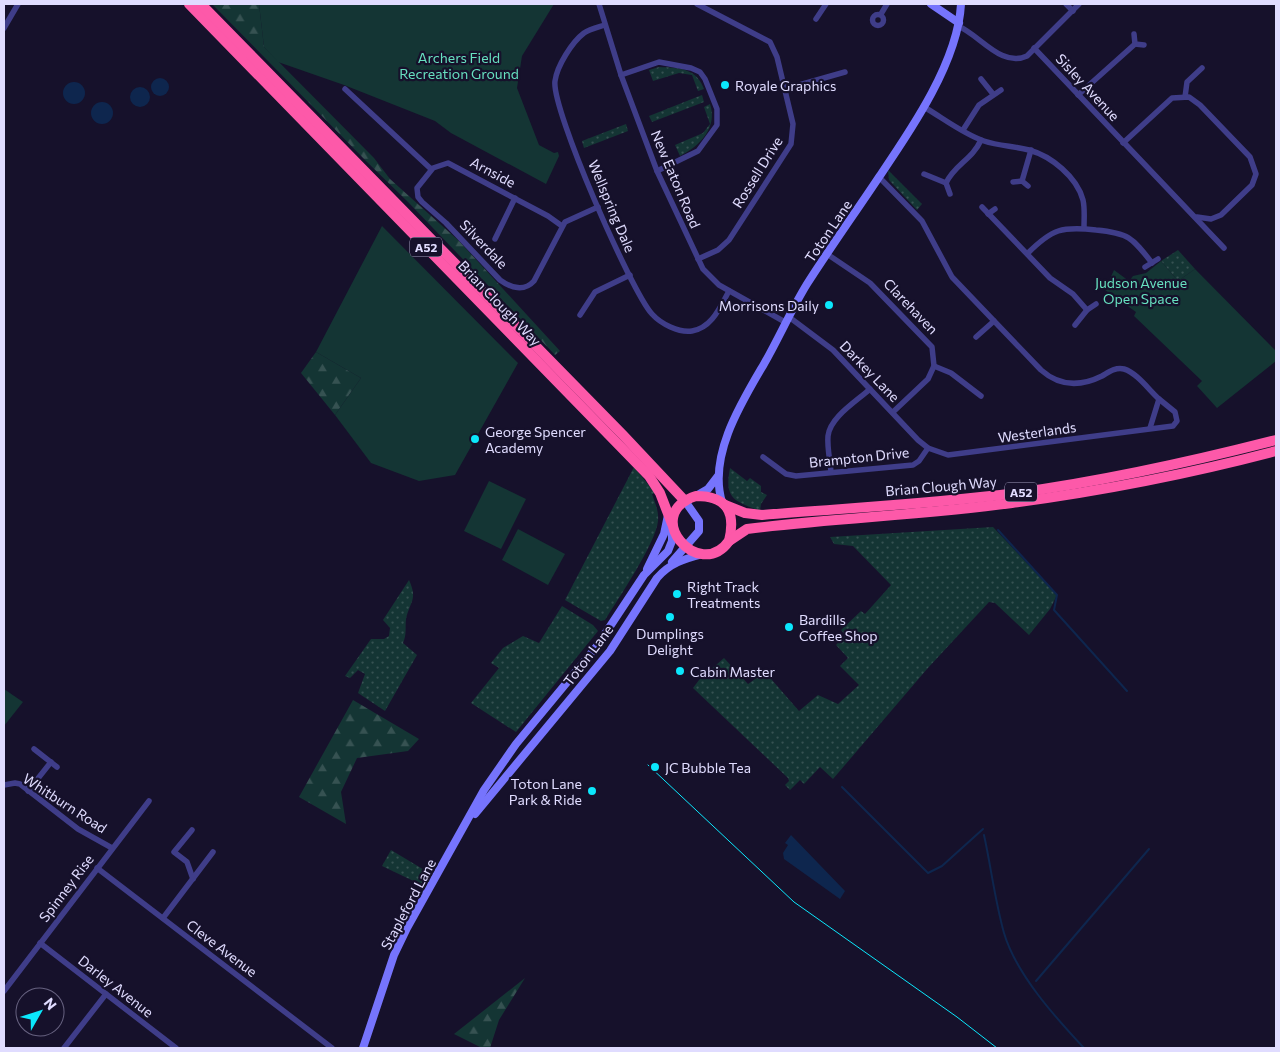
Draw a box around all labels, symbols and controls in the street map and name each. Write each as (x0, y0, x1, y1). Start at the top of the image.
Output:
park label: Archers Field Recreation Ground (399, 49, 519, 82)
street label: Sisley Avenue (1053, 50, 1123, 124)
place label: Royale Graphics (735, 77, 836, 94)
marker: Royale Graphics (719, 79, 731, 91)
street label: New Eaton Road (648, 127, 704, 231)
street label: Rossell Drive (728, 133, 786, 211)
street label: Arnside (468, 153, 518, 191)
street label: Wellspring Dale (585, 157, 639, 255)
street label: Toton Lane (801, 197, 855, 265)
street label: Silverdale (457, 216, 511, 272)
road number: A52 (410, 238, 442, 256)
street label: Brian Clough Way (455, 257, 545, 349)
park label: Judson Avenue Open Space (1095, 274, 1187, 307)
street label: Clarehaven (880, 275, 942, 337)
place label: Morrisons Daily (719, 297, 819, 314)
marker: Morrisons Daily (823, 299, 835, 311)
street label: Darkey Lane (837, 337, 903, 405)
street label: Westerlands (997, 418, 1077, 446)
place label: George Spencer Academy (485, 423, 586, 456)
marker: George Spencer Academy (469, 433, 481, 445)
street label: Brampton Drive (808, 443, 910, 471)
street label: Brian Clough Way (885, 473, 997, 499)
road number: A52 (1005, 482, 1037, 502)
place label: Right Track Treatments (687, 578, 760, 611)
marker: Right Track Treatments (671, 588, 683, 600)
marker: Dumplings Delight (664, 611, 676, 623)
place label: Bardills Coffee Shop (799, 611, 878, 644)
street label: Toton Lane (560, 621, 616, 689)
marker: Bardills Coffee Shop (783, 621, 795, 633)
place label: Dumplings Delight (636, 625, 704, 658)
place label: Cabin Master (690, 663, 775, 680)
marker: Cabin Master (674, 665, 686, 677)
place label: JC Bubble Tea (665, 759, 751, 776)
marker: JC Bubble Tea (649, 761, 661, 773)
street label: Whitburn Road (20, 770, 110, 836)
place label: Toton Lane Park & Ride (509, 775, 582, 808)
marker: Toton Lane Park & Ride (586, 785, 598, 797)
street label: Spinney Rise (35, 851, 97, 925)
street label: Stapleford Lane (377, 856, 439, 952)
street label: Cleve Avenue (183, 916, 261, 980)
street label: Darley Avenue (75, 951, 157, 1021)
north arrow (15, 987, 65, 1037)
text: N (41, 994, 60, 1013)

